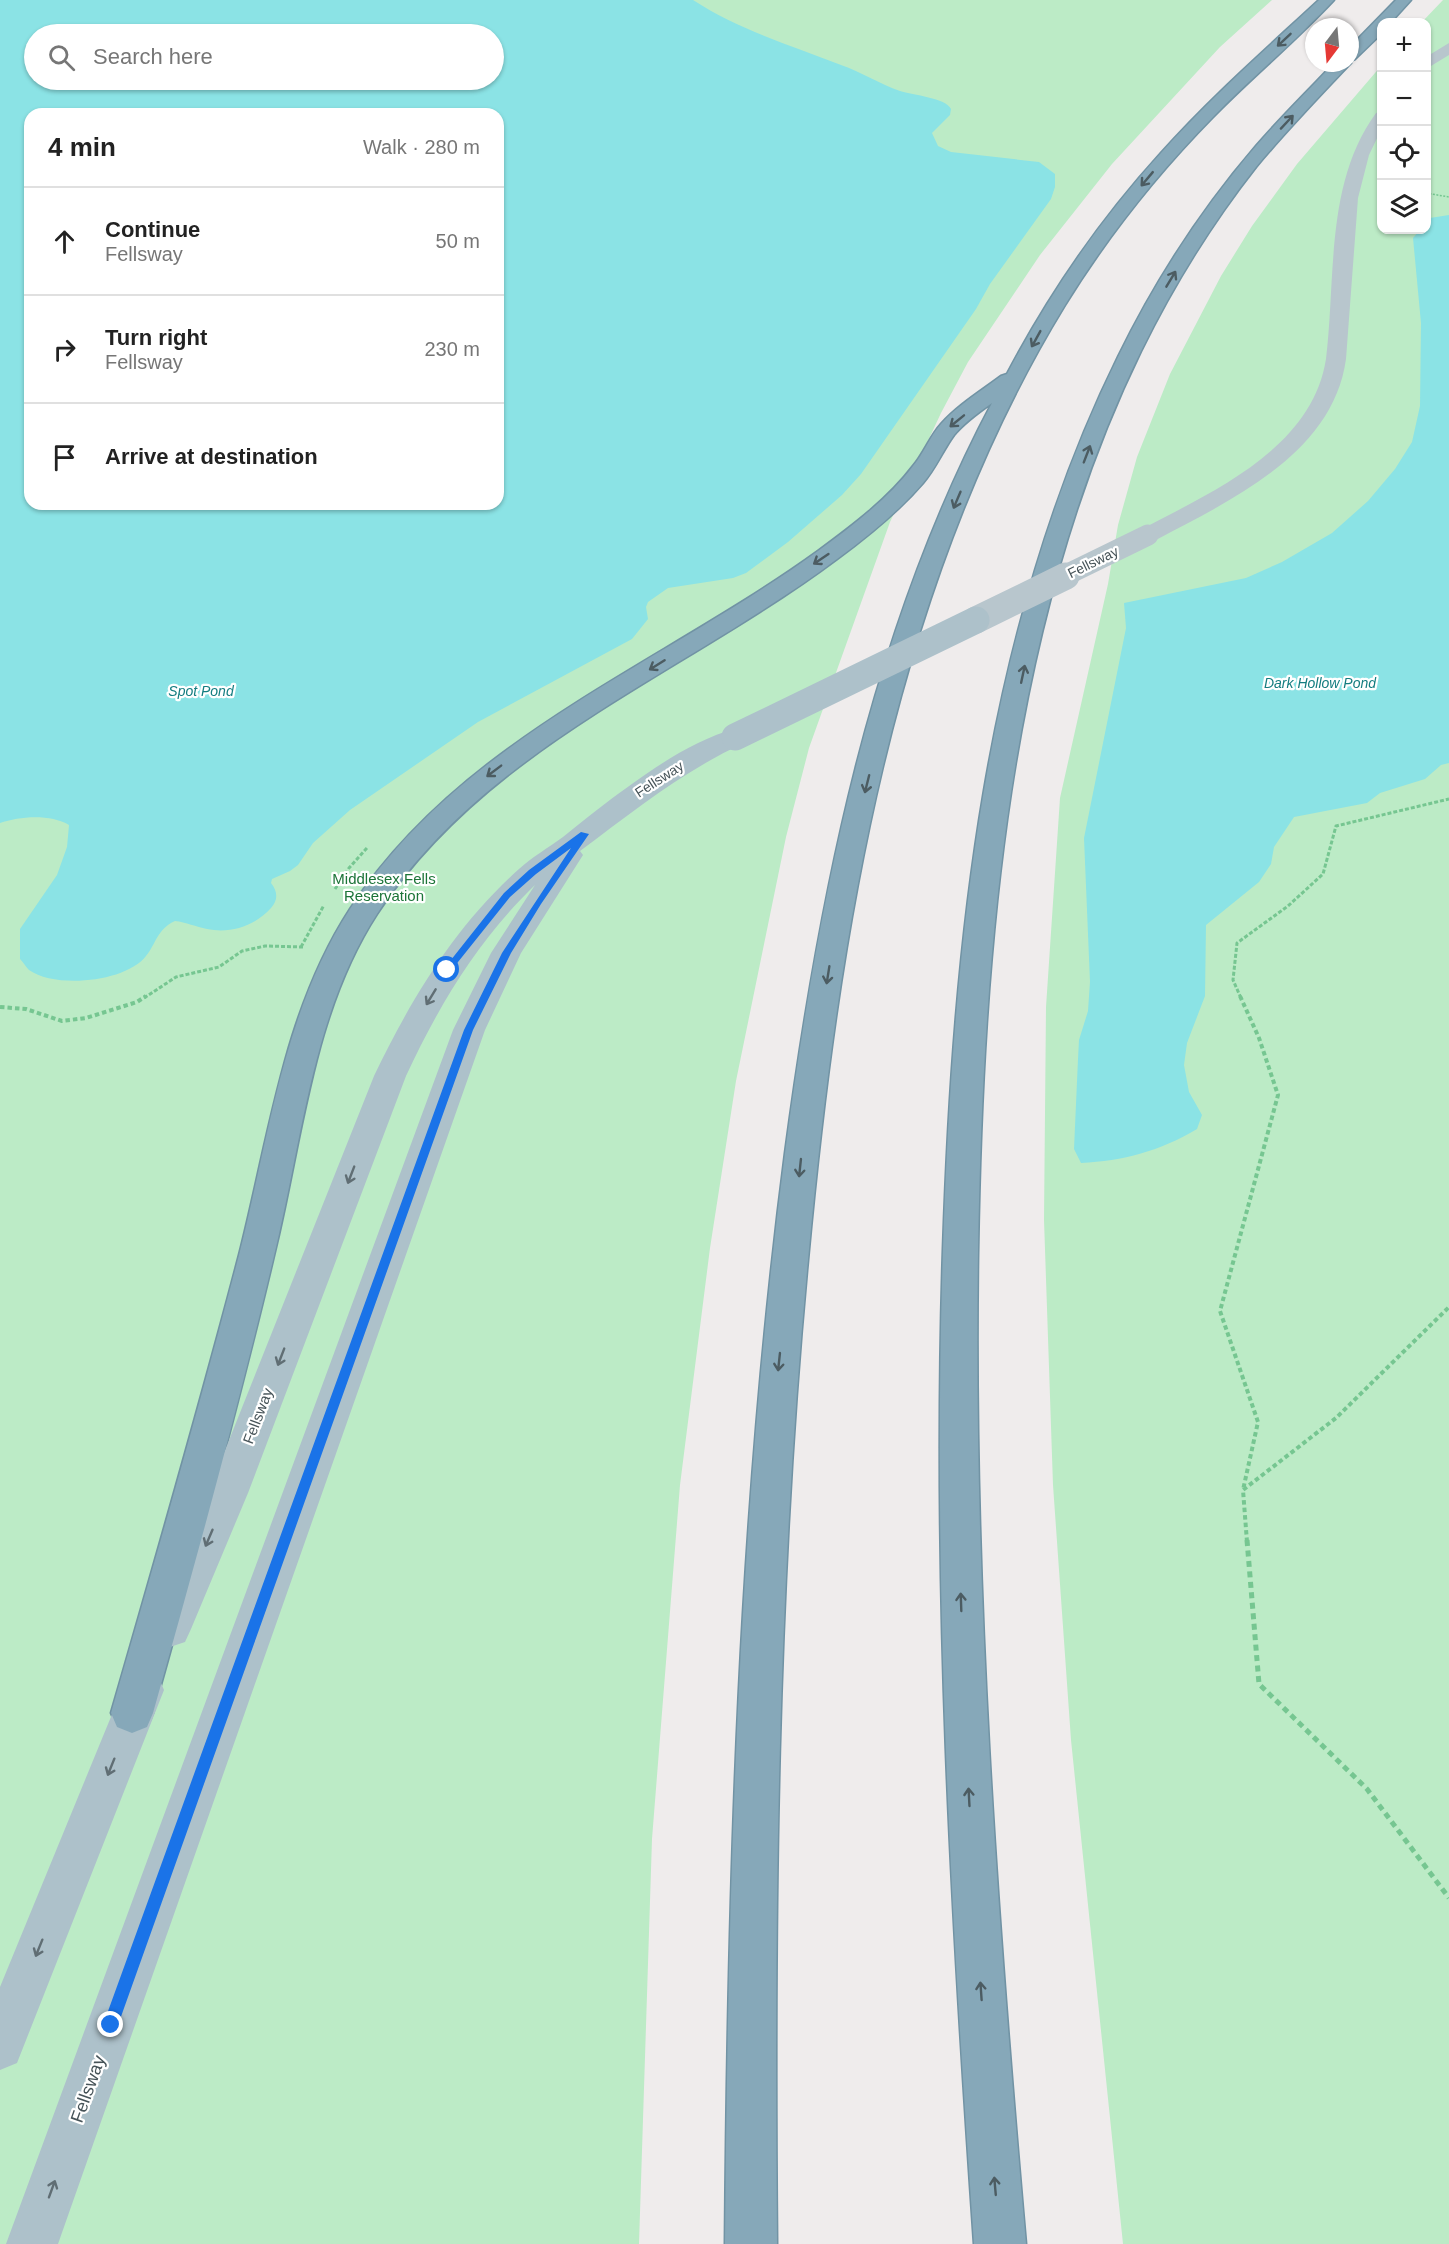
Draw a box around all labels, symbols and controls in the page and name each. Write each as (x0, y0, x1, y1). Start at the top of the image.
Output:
north arrow (1305, 18, 1359, 72)
map controls (1377, 18, 1431, 234)
button: + (1377, 18, 1431, 72)
search box (24, 24, 504, 90)
one-way arrow (1277, 33, 1292, 47)
icon: search (45, 41, 78, 74)
text: Search here (93, 44, 213, 69)
button: − (1377, 72, 1431, 126)
one-way arrow (1280, 115, 1294, 130)
button: locate (1377, 126, 1431, 180)
text: 4 min (48, 132, 116, 162)
text: Walk · 280 m (363, 136, 480, 158)
one-way arrow (1140, 171, 1154, 186)
button: layers (1377, 180, 1431, 234)
text: Continue (105, 217, 200, 242)
icon: ahead (48, 225, 81, 258)
text: 50 m (436, 230, 480, 252)
text: Fellsway (105, 243, 183, 265)
one-way arrow (1165, 271, 1177, 288)
text: Turn right (105, 325, 207, 350)
one-way arrow (1030, 330, 1042, 347)
icon: right (48, 333, 81, 366)
text: 230 m (424, 338, 480, 360)
text: Fellsway (105, 351, 183, 373)
one-way arrow (949, 415, 965, 428)
icon: arrive (48, 441, 81, 474)
text: Arrive at destination (105, 444, 318, 469)
one-way arrow (1082, 445, 1093, 464)
one-way arrow (951, 490, 962, 508)
street label: Fellsway (1065, 543, 1121, 581)
one-way arrow (814, 553, 830, 565)
one-way arrow (649, 658, 666, 671)
one-way arrow (1017, 665, 1029, 684)
water label: Dark Hollow Pond (1264, 675, 1377, 691)
water label: Spot Pond (168, 683, 235, 699)
street label: Fellsway (632, 757, 686, 801)
one-way arrow (487, 765, 503, 778)
one-way arrow (860, 775, 872, 794)
park label: Middlesex Fells Reservation (332, 870, 436, 904)
route start (433, 956, 459, 982)
one-way arrow (822, 965, 833, 985)
one-way arrow (424, 988, 436, 1005)
one-way arrow (794, 1158, 805, 1178)
one-way arrow (345, 1165, 356, 1184)
one-way arrow (275, 1347, 286, 1366)
one-way arrow (774, 1352, 785, 1372)
street label: Fellsway (239, 1385, 276, 1446)
one-way arrow (203, 1529, 214, 1547)
one-way arrow (955, 1592, 966, 1612)
one-way arrow (105, 1757, 116, 1776)
one-way arrow (963, 1787, 974, 1807)
one-way arrow (33, 1939, 44, 1957)
one-way arrow (975, 1982, 986, 2002)
route end (97, 2011, 123, 2037)
street label: Fellsway (67, 2053, 109, 2125)
one-way arrow (989, 2176, 1000, 2196)
one-way arrow (47, 2180, 58, 2199)

